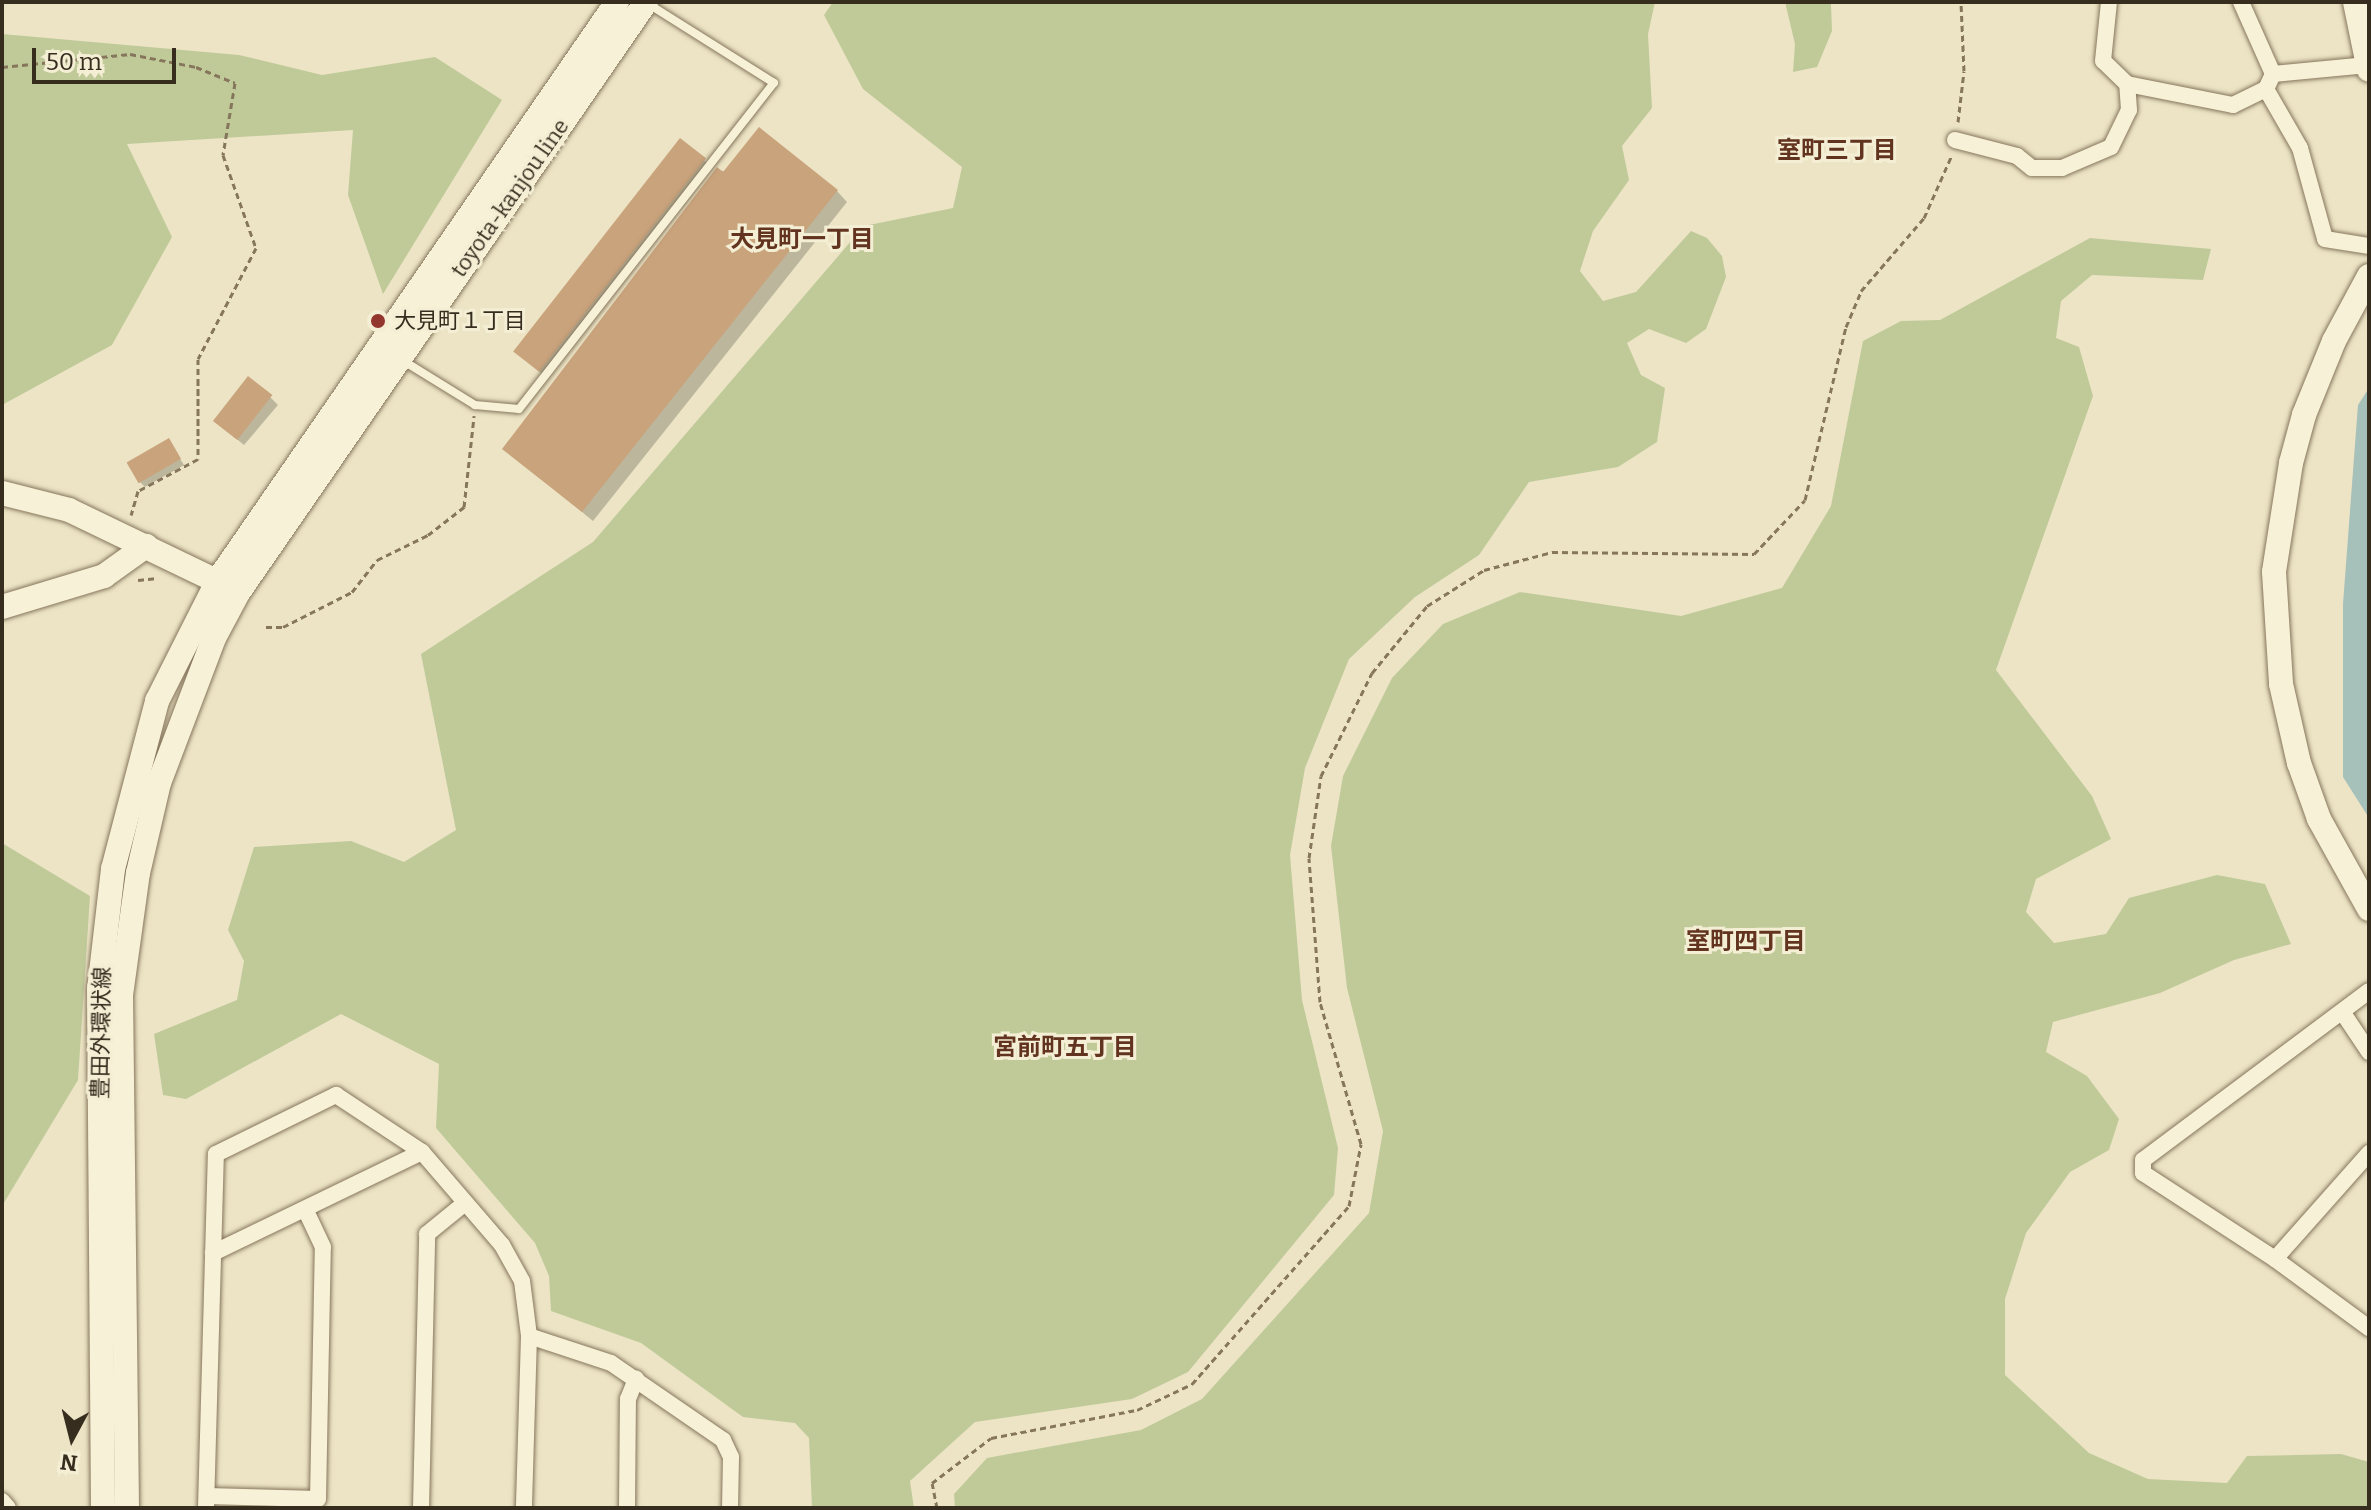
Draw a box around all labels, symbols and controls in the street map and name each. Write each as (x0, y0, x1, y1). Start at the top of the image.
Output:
scale bar (36, 32, 180, 82)
text: 50 m (46, 48, 102, 76)
street label: toyota-kanjou line (446, 114, 574, 282)
district label: 室町三丁目 (1777, 137, 1897, 165)
district label: 大見町一丁目 (730, 226, 874, 254)
place label: 大見町１丁目 (394, 308, 526, 334)
marker: 大見町１丁目 (369, 312, 387, 330)
district label: 室町四丁目 (1686, 928, 1806, 956)
street label: 豊田外環状線 (87, 967, 115, 1099)
district label: 宮前町五丁目 (993, 1034, 1137, 1062)
north arrow (32, 1398, 112, 1478)
text: N (59, 1448, 79, 1477)

